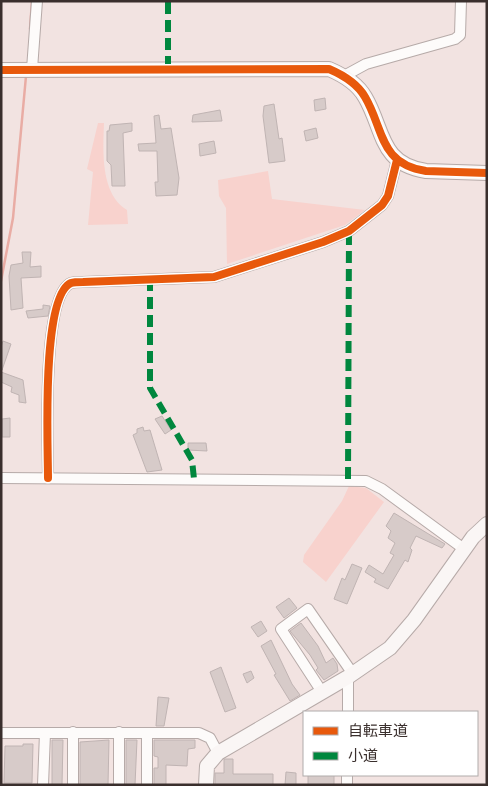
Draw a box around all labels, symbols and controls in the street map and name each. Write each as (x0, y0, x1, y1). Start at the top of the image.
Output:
legend (303, 711, 478, 776)
text: 自転車道 (348, 720, 408, 741)
text: 小道 (348, 745, 378, 766)

